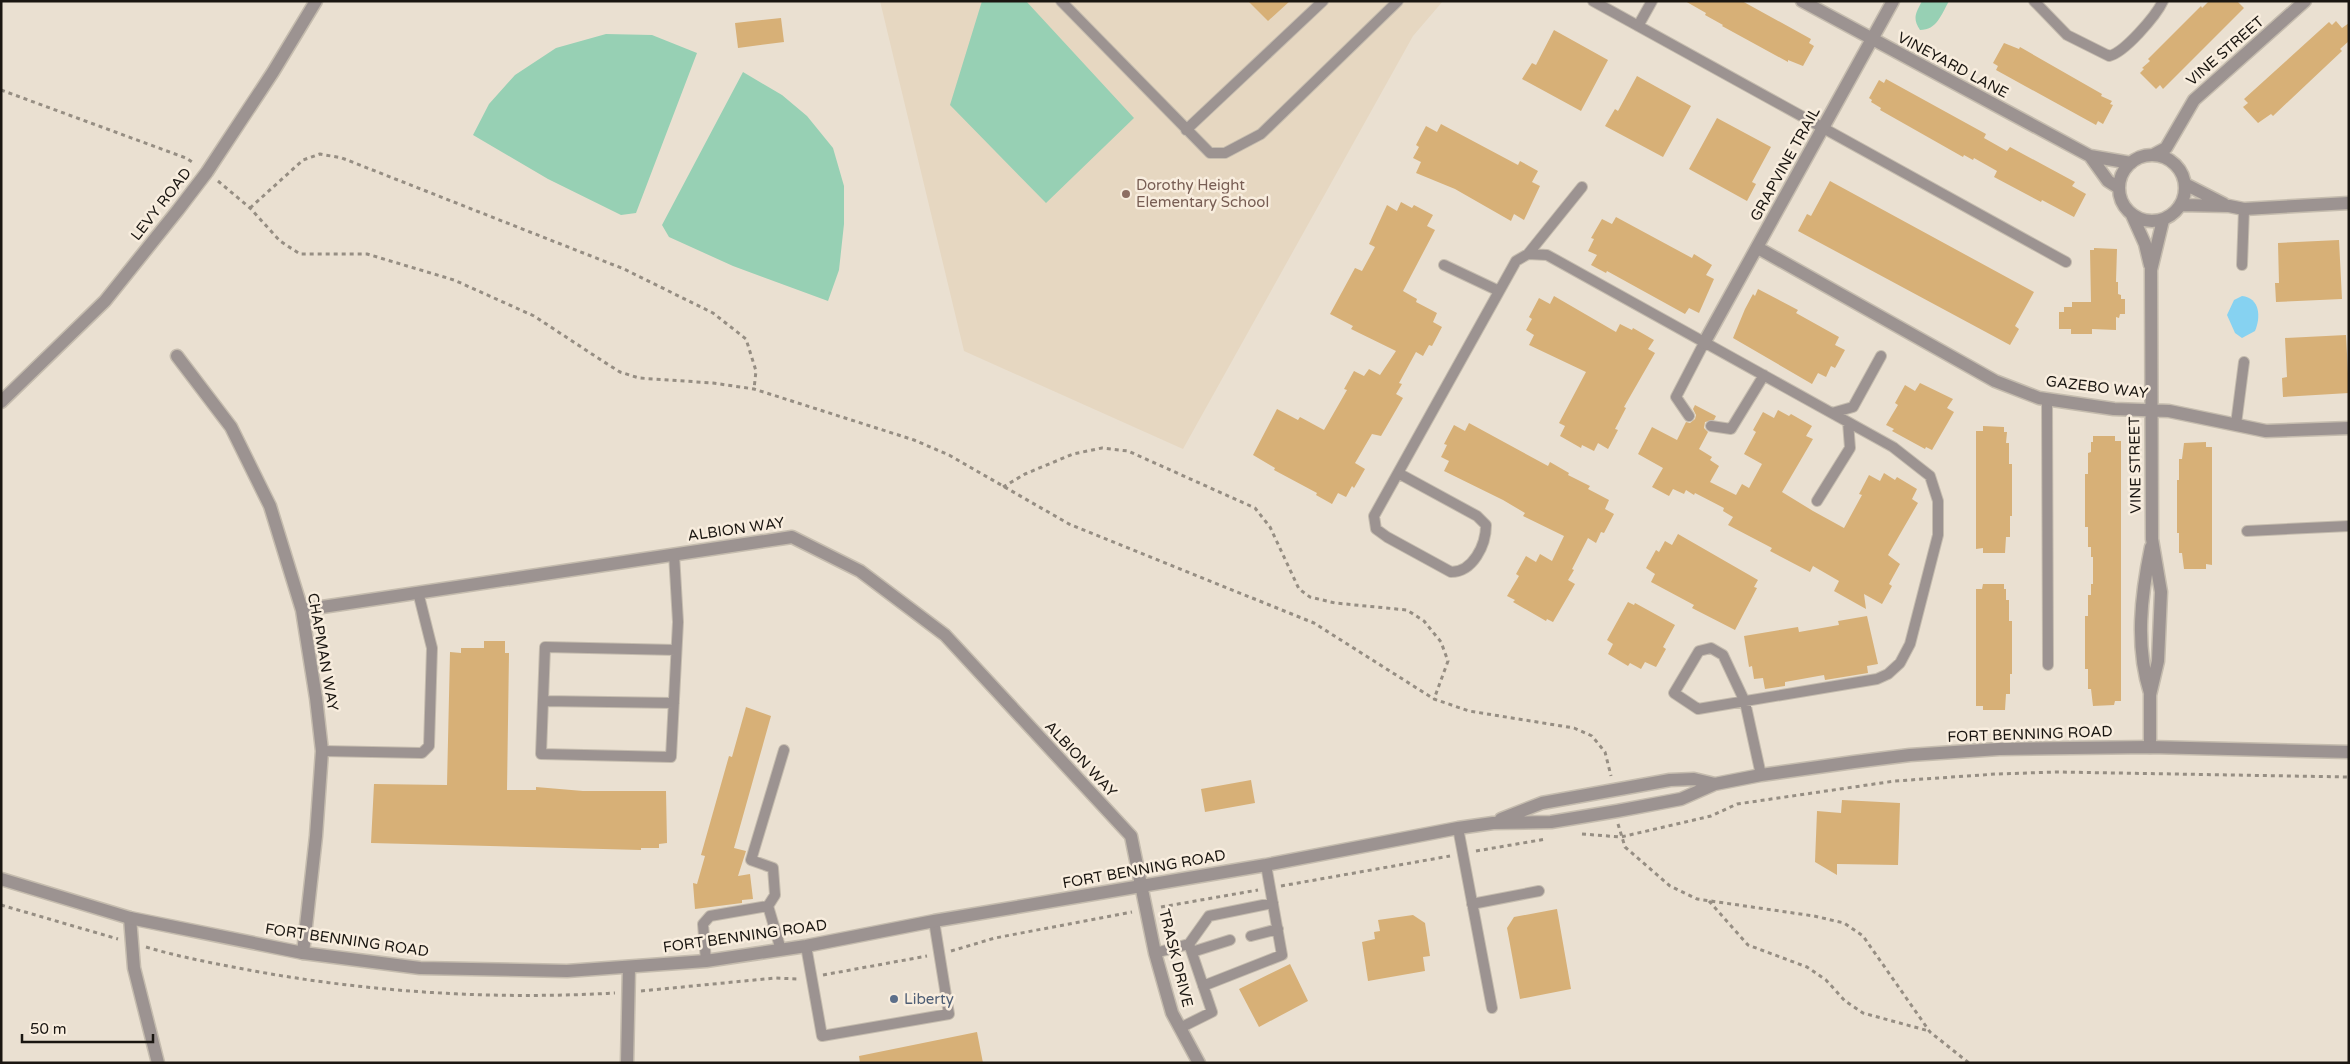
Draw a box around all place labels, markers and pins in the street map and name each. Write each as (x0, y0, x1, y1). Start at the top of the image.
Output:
place label: Dorothy Height Elementary School (1136, 176, 1269, 211)
marker: Dorothy Height Elementary School (1120, 188, 1132, 200)
place label: Liberty (904, 990, 954, 1008)
marker: Liberty (888, 993, 900, 1005)

